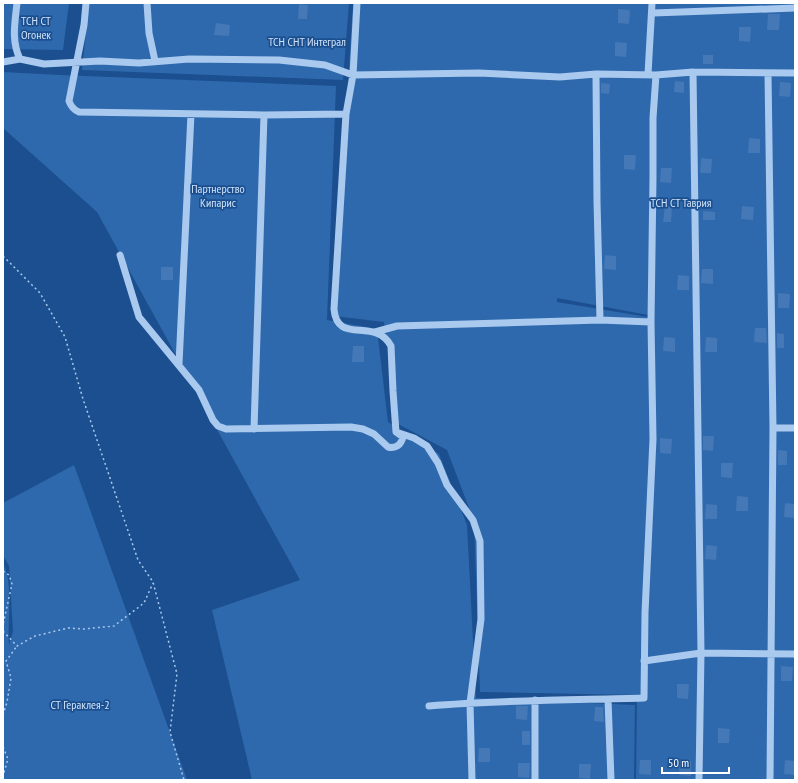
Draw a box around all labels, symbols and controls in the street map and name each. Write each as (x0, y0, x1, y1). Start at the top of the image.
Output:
park label: ТСН СТ Огонек (21, 13, 52, 42)
park label: ТСН СНТ Интеграл (268, 34, 346, 49)
park label: Партнерство Кипарис (191, 181, 245, 210)
park label: ТСН СТ Таврия (651, 195, 712, 210)
park label: СТ Гераклея-2 (50, 697, 110, 712)
scale bar (662, 749, 729, 775)
text: 50 m (668, 755, 689, 770)

